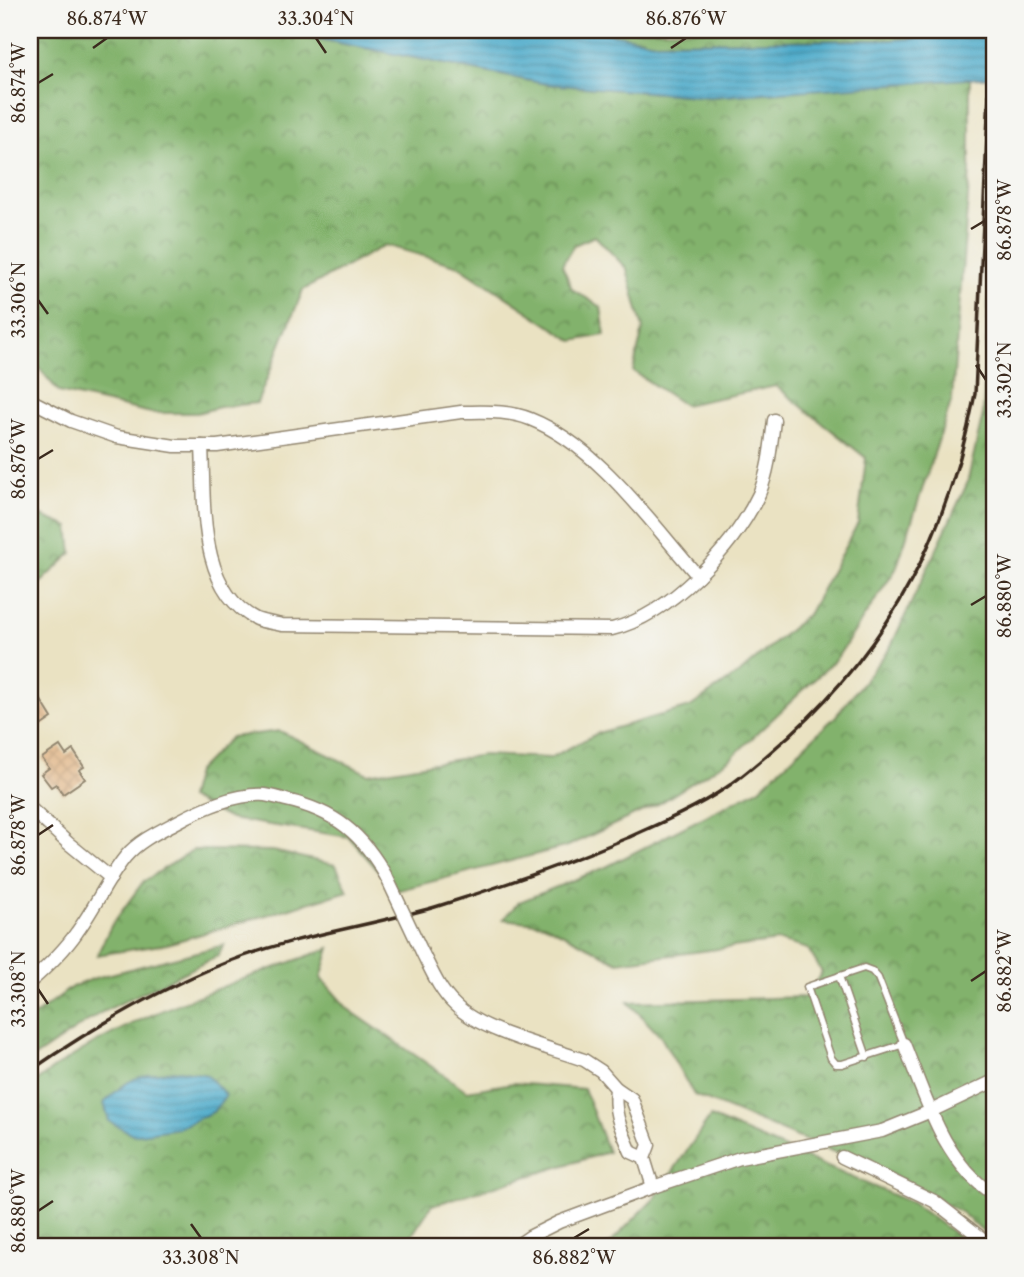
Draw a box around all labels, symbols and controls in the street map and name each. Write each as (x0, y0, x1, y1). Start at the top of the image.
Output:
text: 86.874°W (67, 8, 149, 30)
text: 33.304°N (278, 8, 355, 30)
text: 86.876°W (646, 8, 728, 30)
text: 86.874°W (8, 41, 30, 123)
text: 86.878°W (994, 178, 1016, 261)
text: 33.306°N (8, 261, 30, 338)
text: 33.302°N (994, 341, 1016, 419)
text: 86.876°W (8, 417, 30, 499)
text: 86.880°W (994, 553, 1016, 638)
text: 86.878°W (8, 793, 30, 876)
text: 86.882°W (994, 928, 1016, 1013)
text: 33.308°N (8, 950, 30, 1028)
text: 86.880°W (8, 1168, 30, 1253)
text: 33.308°N (162, 1247, 240, 1269)
text: 86.882°W (532, 1247, 617, 1269)

